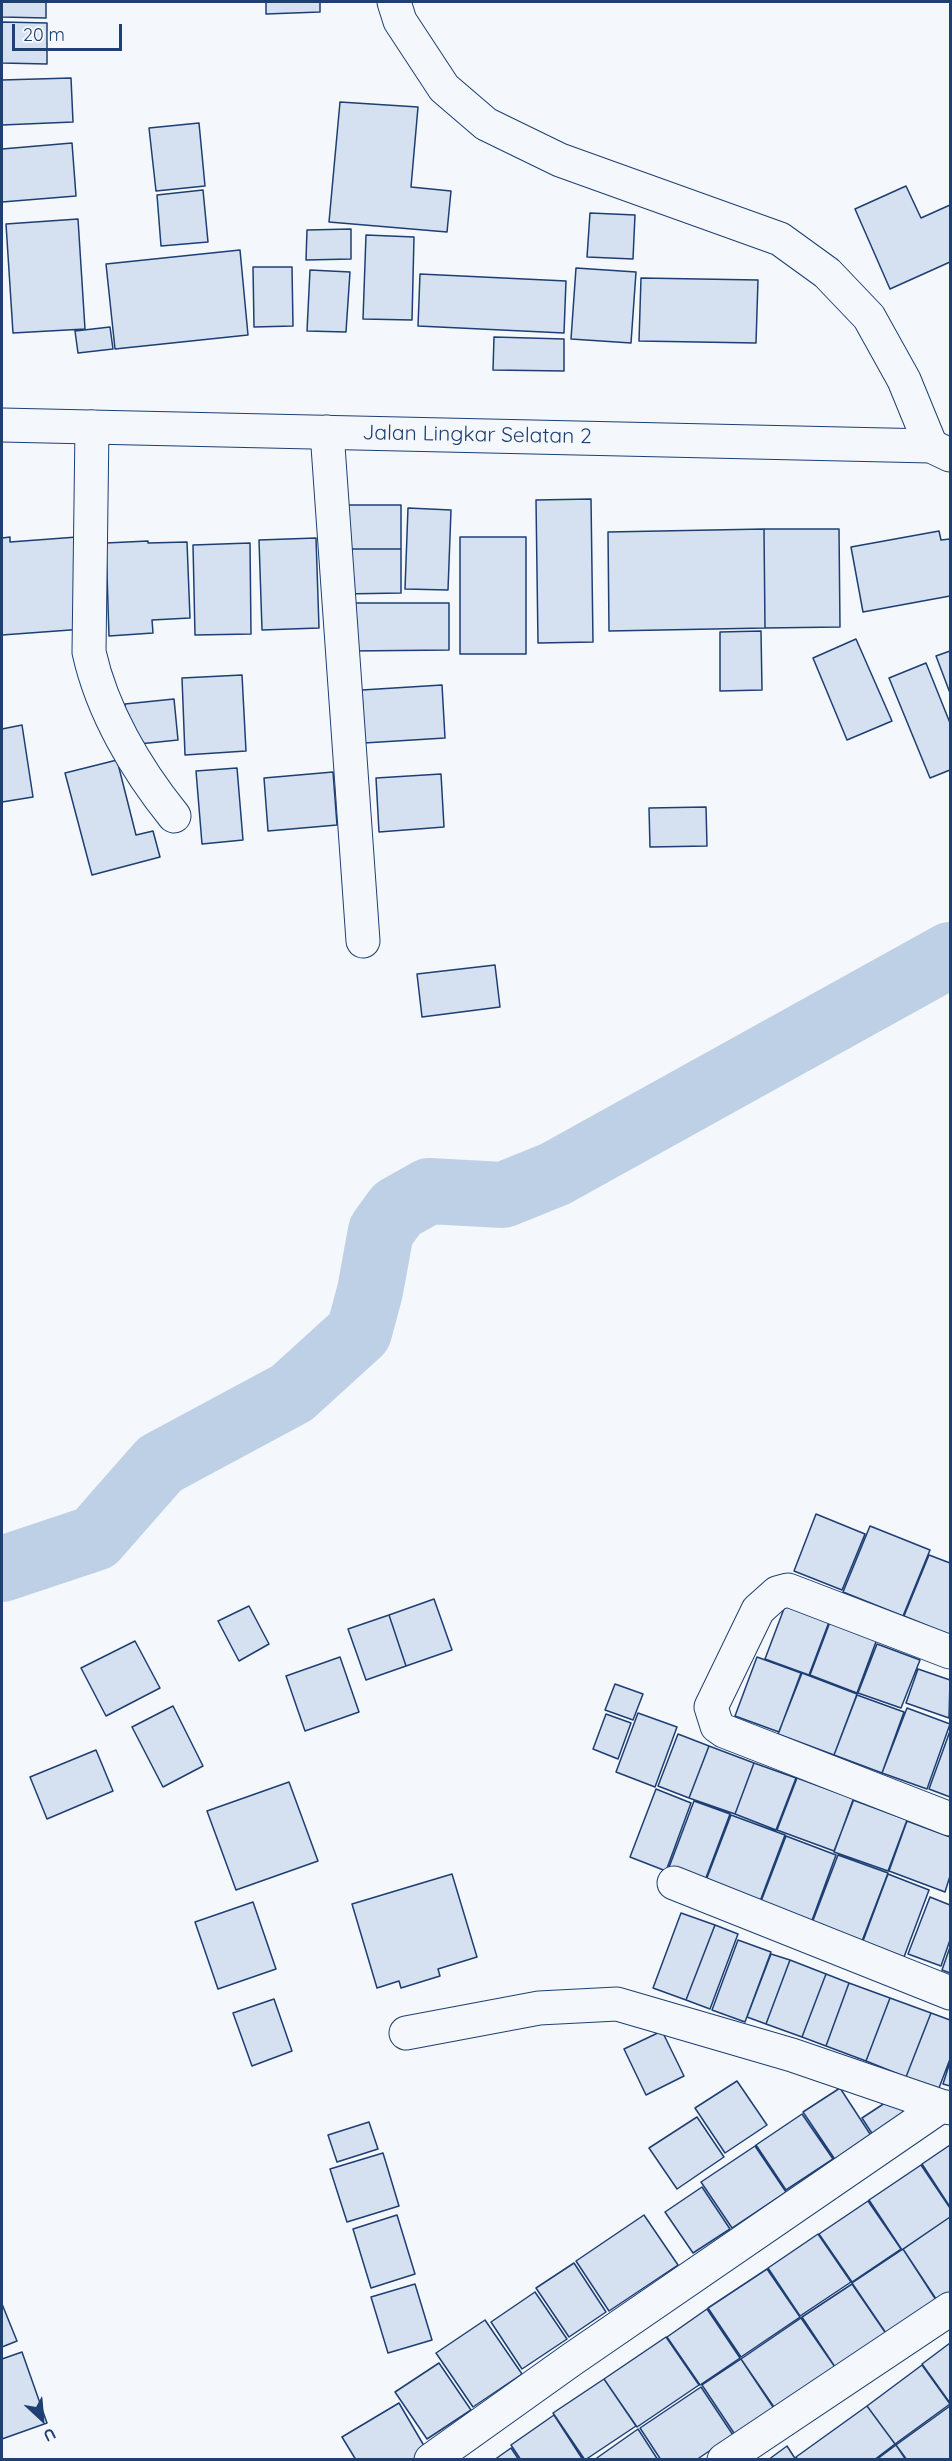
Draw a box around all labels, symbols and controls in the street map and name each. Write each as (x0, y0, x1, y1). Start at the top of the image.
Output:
scale bar (15, 12, 124, 50)
text: 20 m (23, 23, 65, 46)
street label: Jalan Lingkar Selatan 2 (362, 420, 592, 450)
north arrow (12, 2389, 72, 2449)
text: U (40, 2424, 59, 2447)

